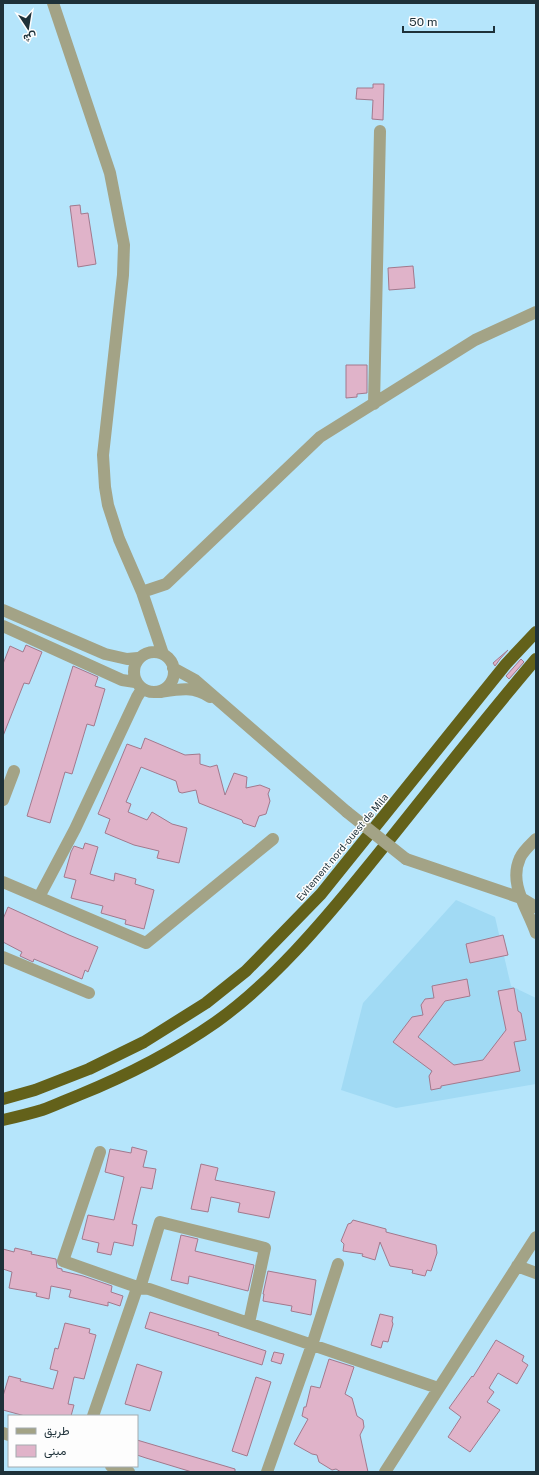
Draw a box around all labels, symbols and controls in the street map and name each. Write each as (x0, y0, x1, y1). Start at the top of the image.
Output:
north arrow (8, 8, 48, 48)
scale bar (403, 8, 494, 34)
text: 50 m (409, 15, 437, 29)
text: ش (22, 30, 38, 45)
street label: Evitement nord-ouest de Mila (294, 791, 390, 903)
legend (8, 1415, 138, 1467)
text: طريق (44, 1424, 70, 1439)
text: مبنى (44, 1444, 66, 1459)

